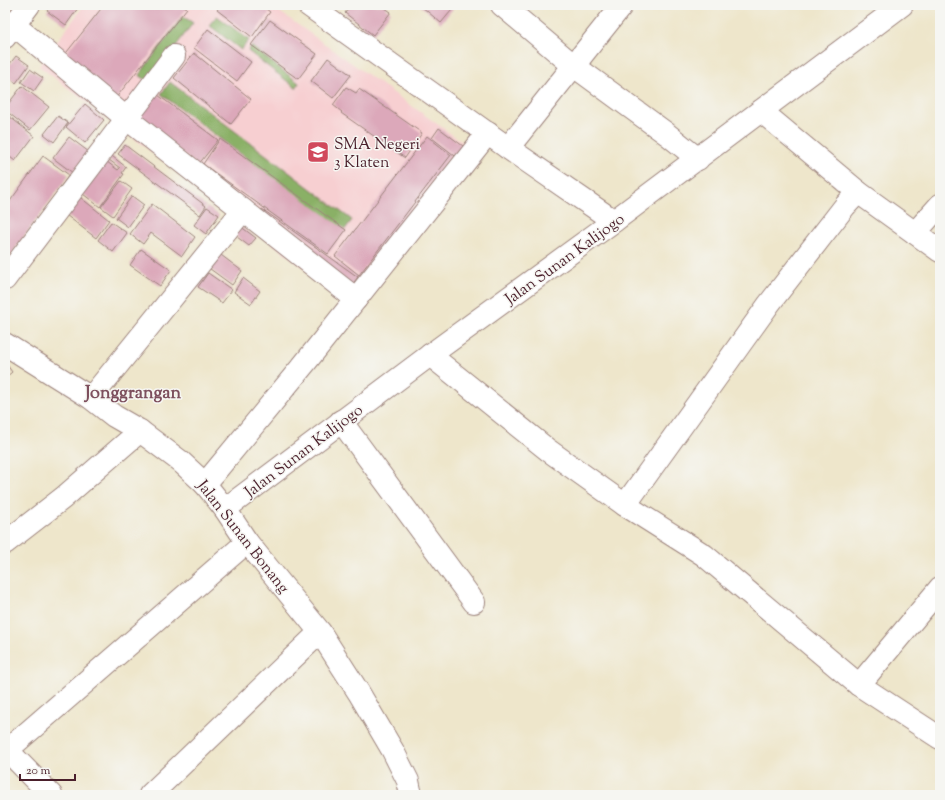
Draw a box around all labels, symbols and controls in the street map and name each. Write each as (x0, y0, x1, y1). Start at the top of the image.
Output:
place label: SMA Negeri 3 Klaten (334, 134, 421, 175)
school or university icon: SMA Negeri 3 Klaten (305, 139, 331, 165)
street label: Jalan Sunan Kalijogo (500, 209, 630, 312)
district label: Jonggrangan (83, 381, 181, 407)
street label: Jalan Sunan Kalijogo (240, 400, 369, 505)
street label: Jalan Sunan Bonang (190, 475, 294, 599)
scale bar (20, 756, 75, 782)
text: 20 m (26, 762, 51, 780)

